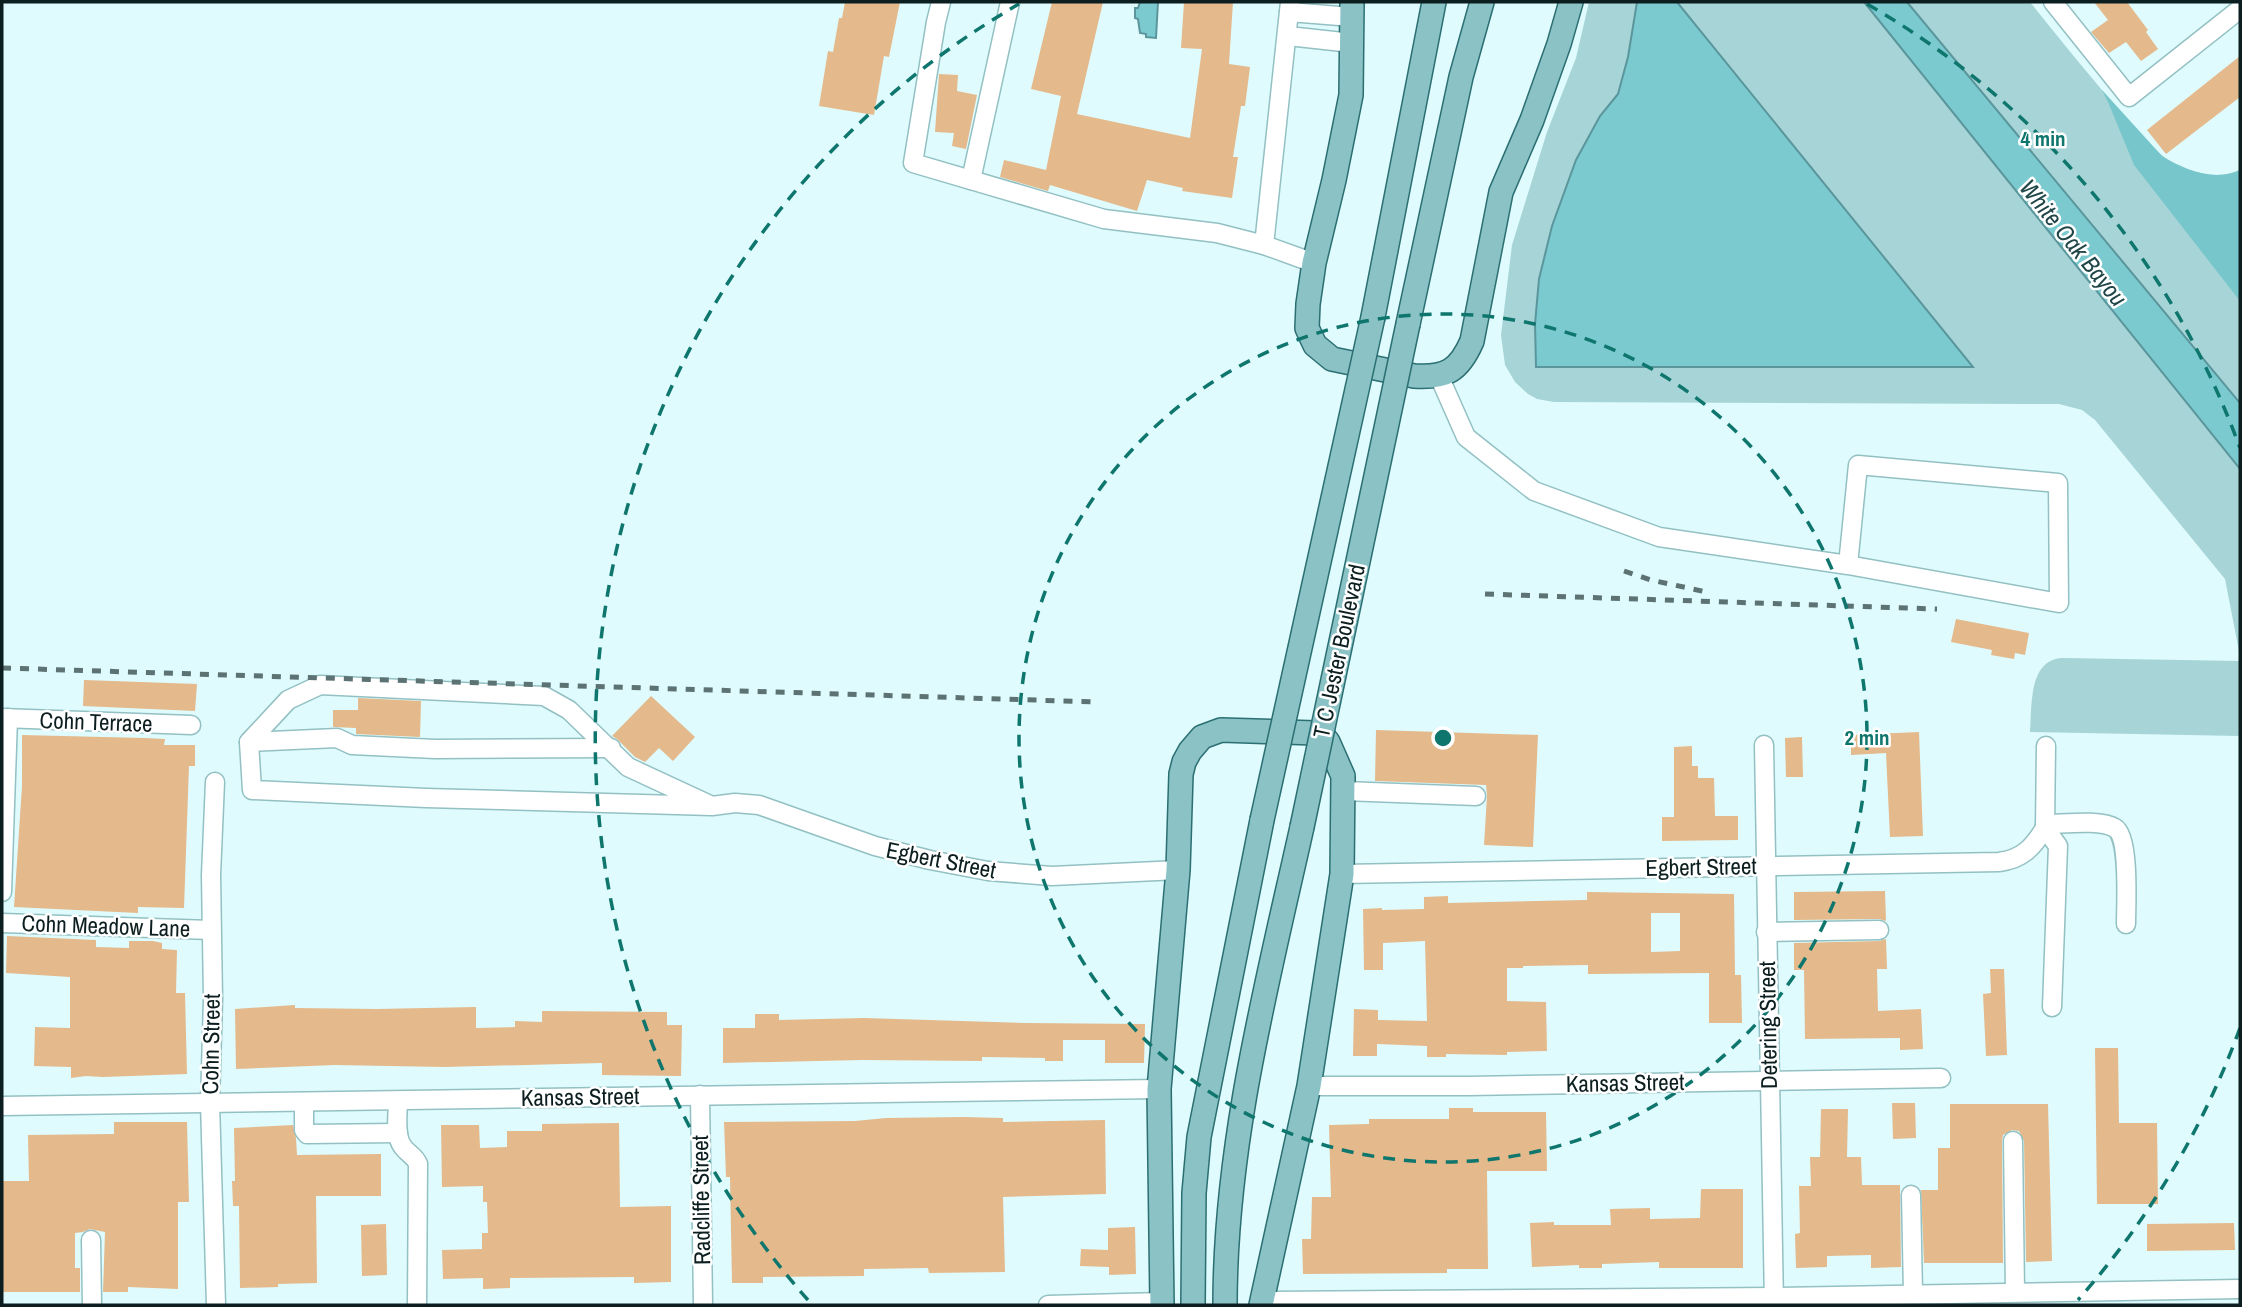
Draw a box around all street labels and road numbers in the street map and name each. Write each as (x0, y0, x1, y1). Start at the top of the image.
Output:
street label: T C Jester Boulevard (1305, 561, 1372, 741)
street label: Cohn Terrace (39, 704, 153, 739)
street label: Egbert Street (884, 834, 999, 885)
street label: Egbert Street (1645, 850, 1757, 883)
street label: Cohn Meadow Lane (21, 907, 191, 944)
street label: Detering Street (1751, 961, 1784, 1089)
street label: Cohn Street (194, 993, 227, 1095)
street label: Kansas Street (1565, 1066, 1684, 1099)
street label: Kansas Street (520, 1080, 639, 1113)
street label: Radcliffe Street (684, 1135, 717, 1265)

